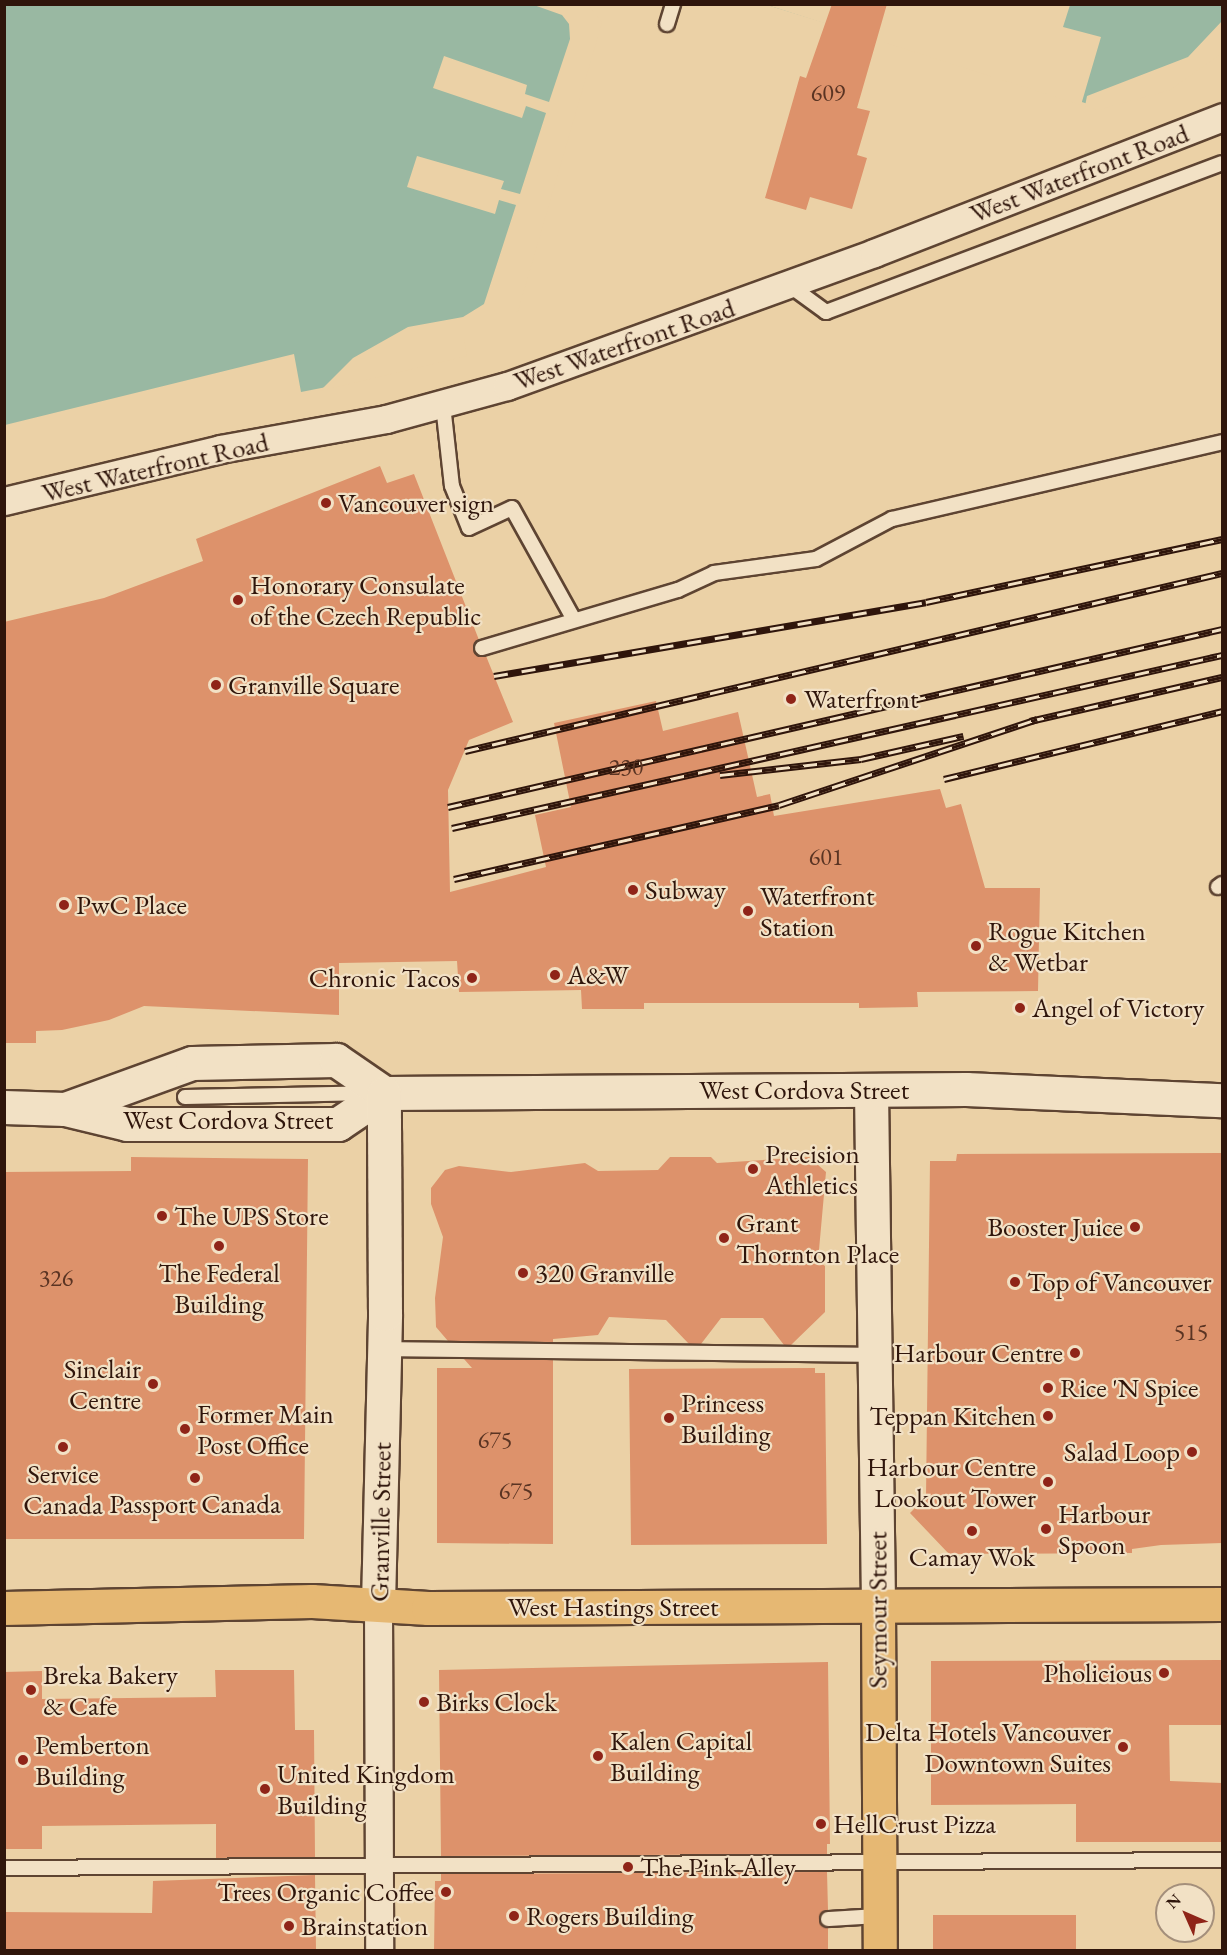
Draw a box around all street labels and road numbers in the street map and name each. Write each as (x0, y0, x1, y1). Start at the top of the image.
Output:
street label: West Waterfront Road (965, 116, 1193, 230)
street label: West Waterfront Road (509, 291, 739, 397)
street label: West Waterfront Road (39, 425, 271, 509)
street label: West Cordova Street (699, 1074, 909, 1106)
street label: West Cordova Street (123, 1104, 333, 1136)
street label: Granville Street (362, 1442, 398, 1602)
street label: Seymour Street (861, 1531, 893, 1689)
street label: West Hastings Street (507, 1591, 719, 1623)

